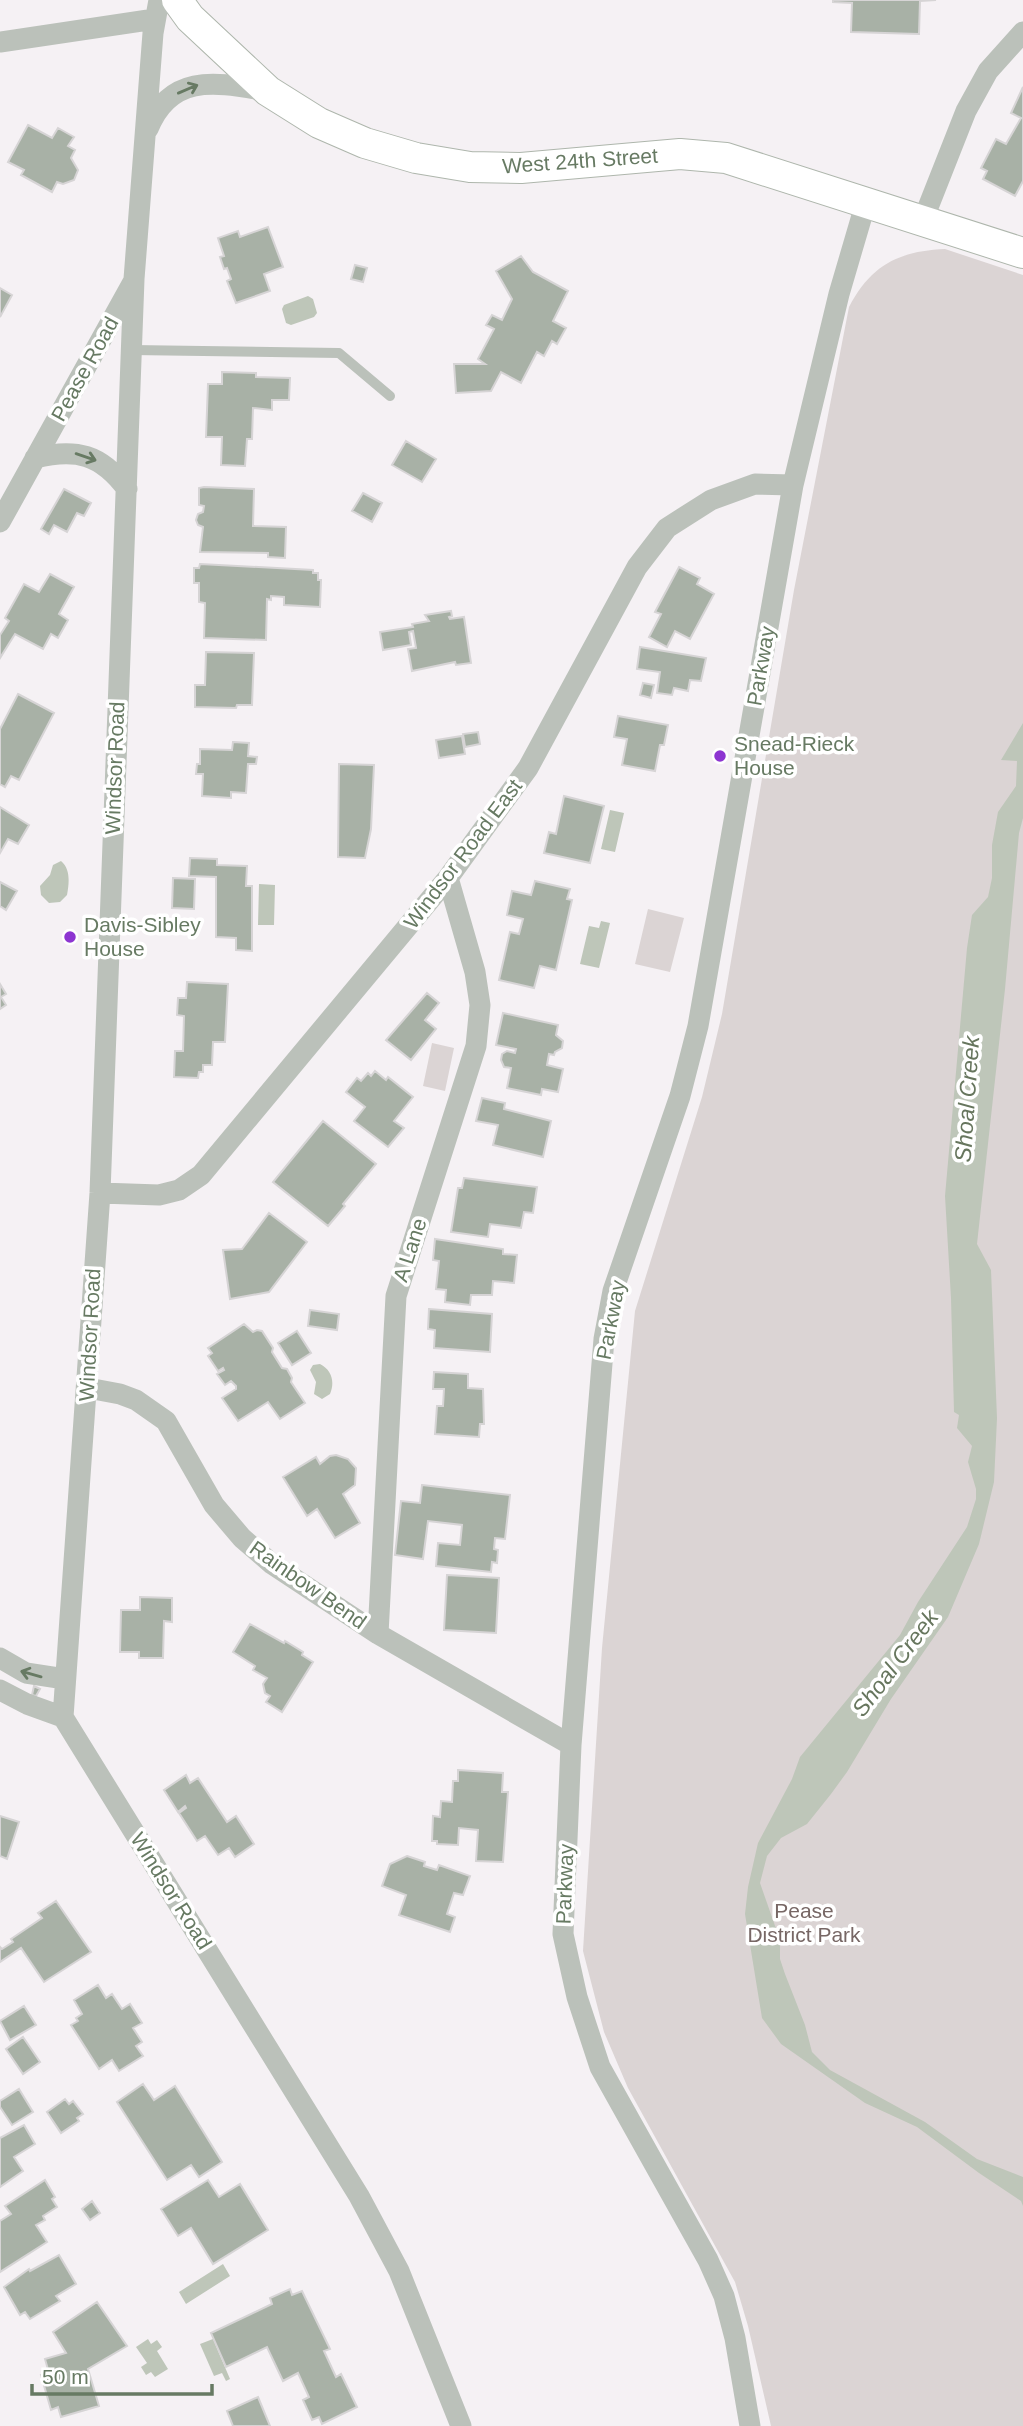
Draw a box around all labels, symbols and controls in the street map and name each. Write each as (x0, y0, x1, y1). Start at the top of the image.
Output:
one-way arrow (177, 81, 198, 94)
street label: West 24th Street (501, 144, 659, 177)
street label: Pease Road (46, 313, 123, 425)
one-way arrow (75, 452, 97, 464)
street label: Parkway (742, 624, 779, 708)
street label: Windsor Road (101, 701, 128, 835)
place label: Snead-Rieck House (734, 732, 855, 779)
marker: Snead-Rieck House (712, 748, 728, 764)
street label: Windsor Road East (399, 774, 526, 933)
place label: Davis-Sibley House (84, 913, 201, 960)
marker: Davis-Sibley House (62, 929, 78, 945)
water label: Shoal Creek (950, 1033, 984, 1163)
street label: A Lane (388, 1215, 431, 1285)
street label: Windsor Road (75, 1268, 104, 1402)
street label: Parkway (592, 1278, 630, 1362)
street label: Rainbow Bend (246, 1536, 371, 1633)
water label: Shoal Creek (847, 1603, 944, 1721)
one-way arrow (20, 1666, 42, 1679)
street label: Windsor Road (126, 1828, 216, 1953)
street label: Parkway (552, 1843, 577, 1925)
park label: Pease District Park (747, 1899, 861, 1946)
scale bar (32, 2352, 212, 2396)
text: 50 m (42, 2365, 89, 2388)

